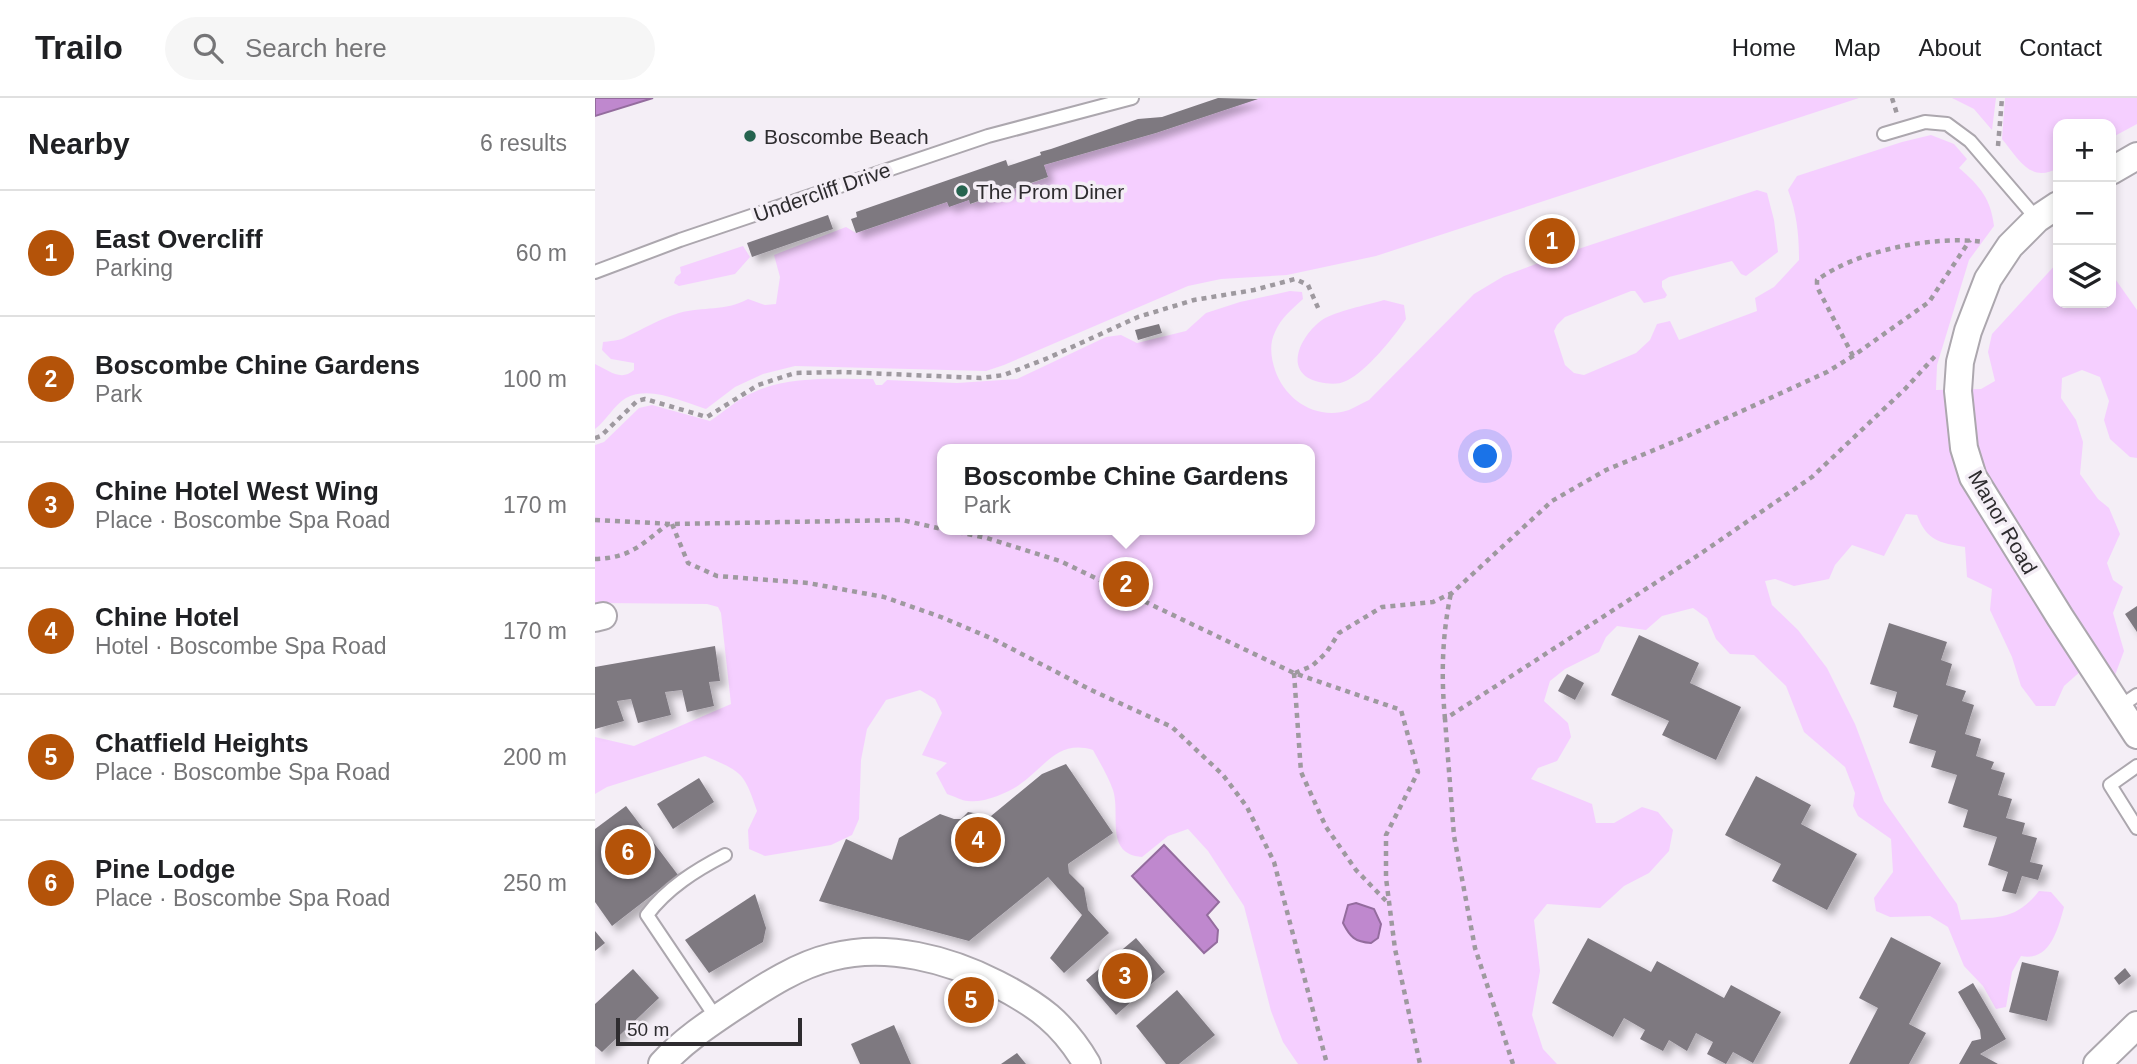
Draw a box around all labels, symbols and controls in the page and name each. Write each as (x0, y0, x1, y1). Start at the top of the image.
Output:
search box (165, 17, 655, 80)
text: Trailo (35, 29, 123, 66)
icon: search (189, 29, 227, 67)
text: Search here (245, 33, 387, 63)
text: Home (1732, 34, 1796, 61)
text: Map (1834, 34, 1881, 61)
text: About (1919, 34, 1981, 61)
text: Contact (2019, 34, 2102, 61)
map controls (2053, 119, 2116, 308)
button: + (2053, 119, 2116, 182)
place label: Boscombe Beach (764, 125, 929, 148)
text: Nearby (28, 127, 130, 160)
marker: Boscombe Beach (742, 128, 758, 144)
text: 6 results (480, 130, 567, 156)
street label: Undercliff Drive (751, 158, 893, 226)
place label: The Prom Diner (976, 180, 1124, 203)
button: − (2053, 182, 2116, 245)
marker: The Prom Diner (954, 183, 970, 199)
pin: 1 (1529, 215, 1575, 267)
text: East Overcliff (95, 224, 263, 254)
text: 1 (45, 240, 57, 266)
text: 60 m (516, 240, 567, 266)
button: layers (2053, 245, 2116, 308)
text: Parking (95, 255, 173, 281)
text: Boscombe Chine Gardens (95, 350, 420, 380)
text: 2 (45, 366, 57, 392)
text: 100 m (503, 366, 567, 392)
text: Park (95, 381, 142, 407)
your location (1468, 439, 1502, 473)
popup (937, 444, 1315, 535)
text: Boscombe Chine Gardens (963, 461, 1289, 491)
street label: Manor Road (1964, 466, 2042, 578)
text: Chine Hotel West Wing (95, 476, 379, 506)
text: 3 (45, 492, 57, 518)
text: 170 m (503, 492, 567, 518)
text: Park (963, 492, 1011, 518)
text: Place · Boscombe Spa Road (95, 507, 390, 533)
pin: 2 (1103, 558, 1149, 610)
text: Chine Hotel (95, 602, 239, 632)
text: 4 (45, 618, 57, 644)
text: 170 m (503, 618, 567, 644)
text: Hotel · Boscombe Spa Road (95, 633, 387, 659)
text: Chatfield Heights (95, 728, 309, 758)
text: 5 (45, 744, 57, 770)
text: 200 m (503, 744, 567, 770)
text: Place · Boscombe Spa Road (95, 759, 390, 785)
pin: 4 (955, 814, 1001, 866)
pin: 6 (605, 826, 651, 878)
text: Pine Lodge (95, 854, 235, 884)
text: 6 (45, 870, 57, 896)
text: 250 m (503, 870, 567, 896)
text: Place · Boscombe Spa Road (95, 885, 390, 911)
pin: 3 (1102, 950, 1148, 1002)
pin: 5 (948, 974, 994, 1026)
scale bar (616, 1015, 801, 1047)
text: 50 m (627, 1019, 669, 1040)

